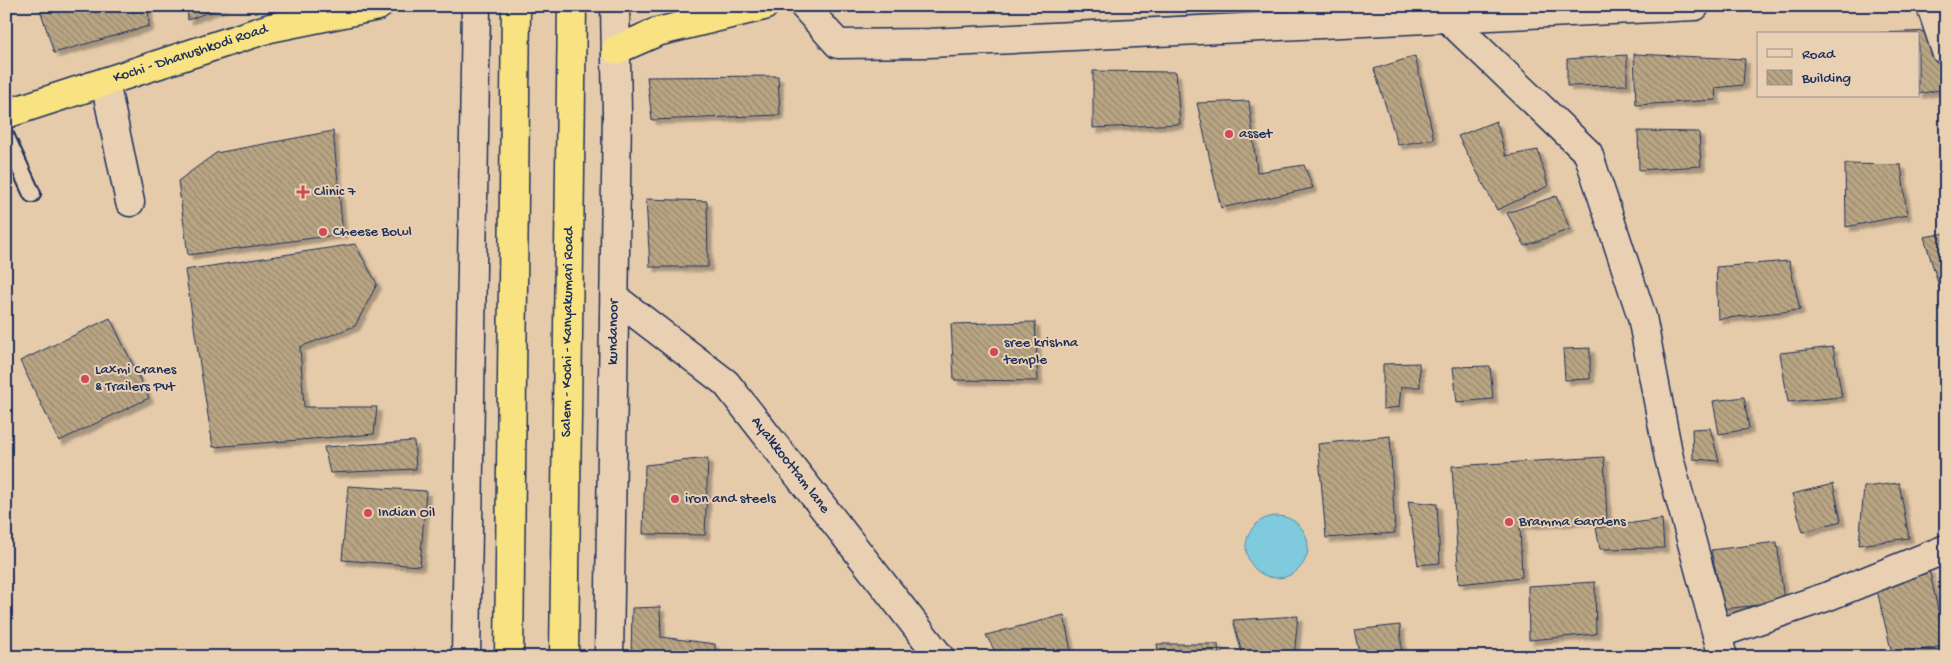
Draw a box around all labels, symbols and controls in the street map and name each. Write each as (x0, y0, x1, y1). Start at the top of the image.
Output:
street label: Kochi - Dhanushkodi Road (111, 20, 271, 87)
legend (1757, 32, 1920, 98)
text: Road (1802, 46, 1836, 64)
text: Building (1801, 70, 1851, 88)
place label: asset (1239, 125, 1274, 143)
marker: asset (1223, 128, 1235, 140)
place label: Clinic 7 (314, 183, 357, 201)
marker: Clinic 7 (296, 185, 310, 199)
place label: Cheese Bowl (333, 223, 412, 241)
marker: Cheese Bowl (317, 226, 329, 238)
street label: Salem - Kochi - Kanyakumari Road (558, 226, 578, 437)
street label: kundanoor (604, 297, 623, 365)
place label: sree krishna temple (1003, 334, 1079, 369)
marker: sree krishna temple (988, 346, 1000, 358)
place label: Laxmi Cranes & Trailers Pvt (95, 361, 177, 396)
marker: Laxmi Cranes & Trailers Pvt (79, 373, 91, 385)
street label: Ayalkkoottam lane (747, 413, 834, 517)
place label: iron and steels (685, 490, 776, 508)
marker: iron and steels (669, 493, 681, 505)
place label: Indian Oil (378, 504, 435, 522)
marker: Indian Oil (362, 507, 374, 519)
place label: Bramma Gardens (1518, 513, 1626, 531)
marker: Bramma Gardens (1503, 516, 1515, 528)

